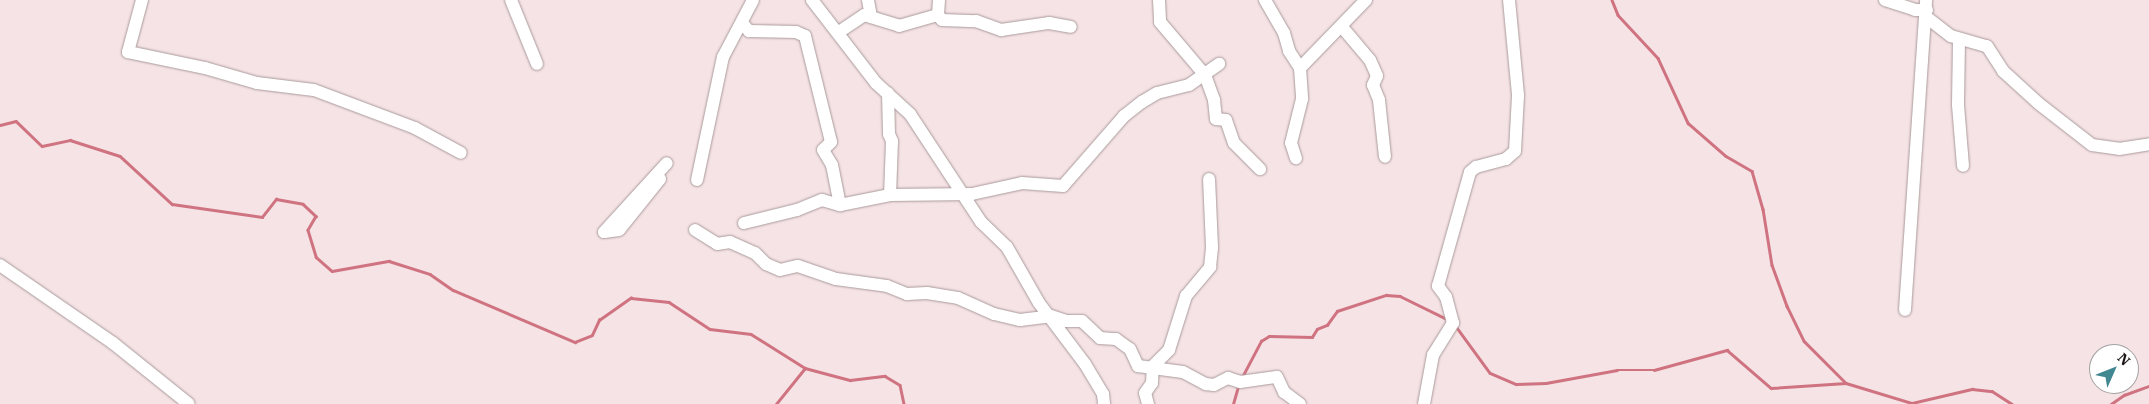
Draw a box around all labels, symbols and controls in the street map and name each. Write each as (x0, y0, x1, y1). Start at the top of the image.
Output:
north arrow (2089, 344, 2139, 394)
text: N (2114, 349, 2134, 370)

